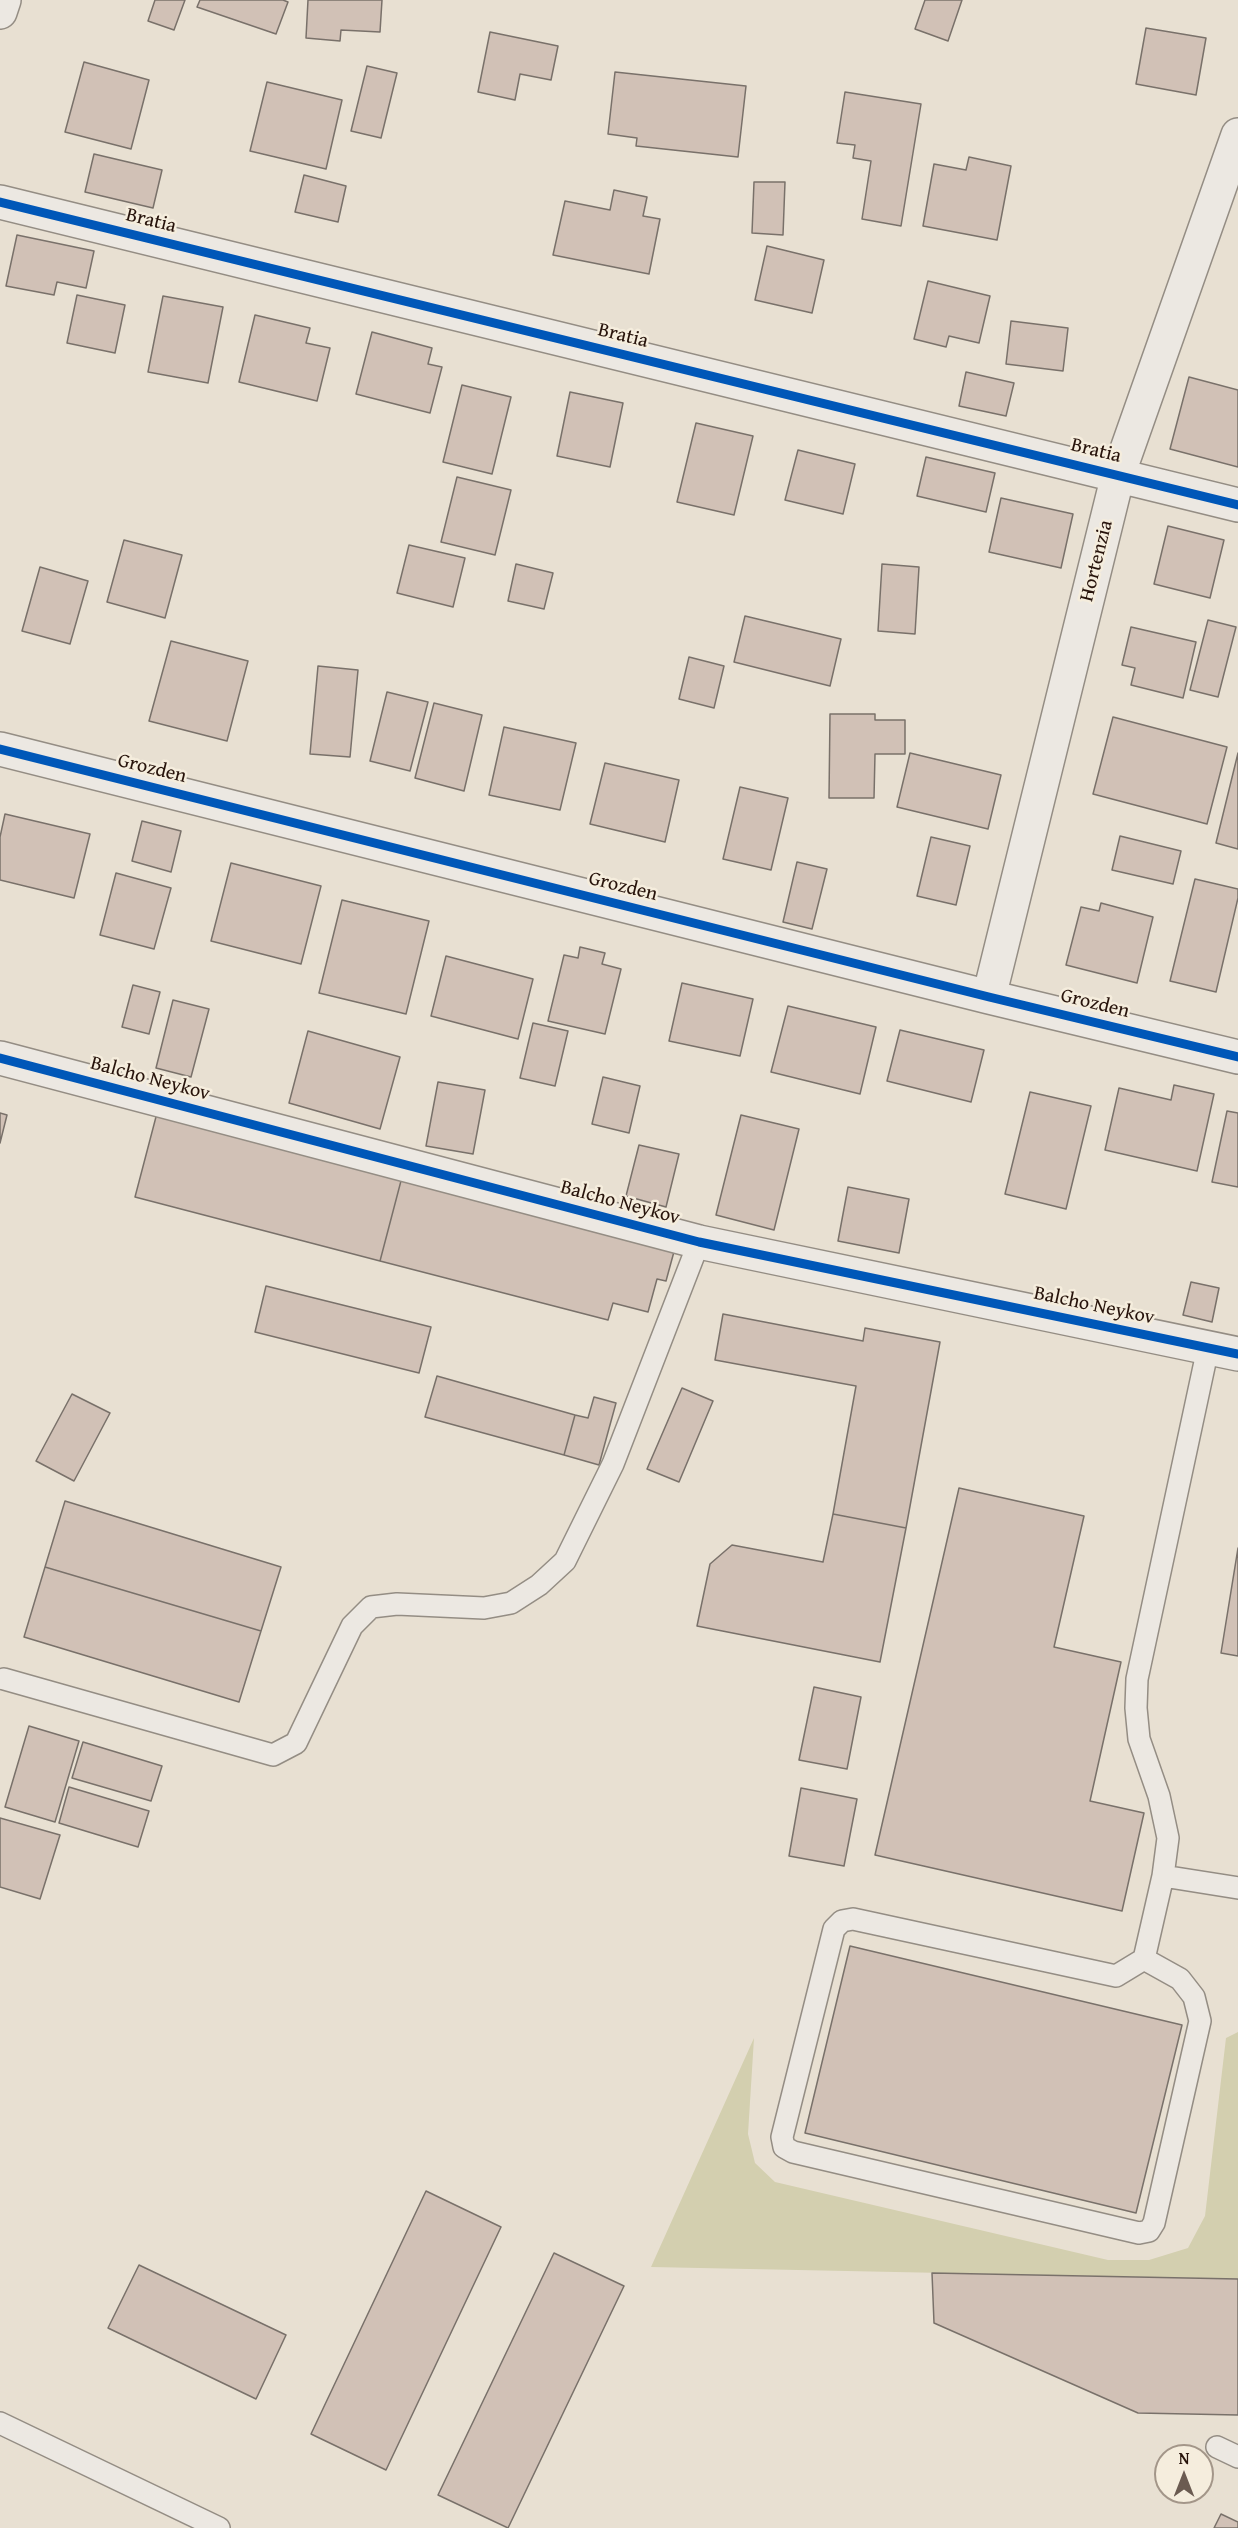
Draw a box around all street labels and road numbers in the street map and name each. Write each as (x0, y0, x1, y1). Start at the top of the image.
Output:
street label: Bratia (123, 203, 179, 239)
street label: Bratia (595, 318, 651, 354)
street label: Bratia (1068, 433, 1124, 469)
street label: Hortenzia (1075, 518, 1119, 604)
street label: Grozden (115, 749, 189, 789)
street label: Grozden (586, 867, 660, 907)
street label: Grozden (1058, 984, 1132, 1024)
street label: Balcho Neykov (88, 1052, 212, 1106)
street label: Balcho Neykov (558, 1176, 682, 1230)
street label: Balcho Neykov (1031, 1282, 1157, 1330)

